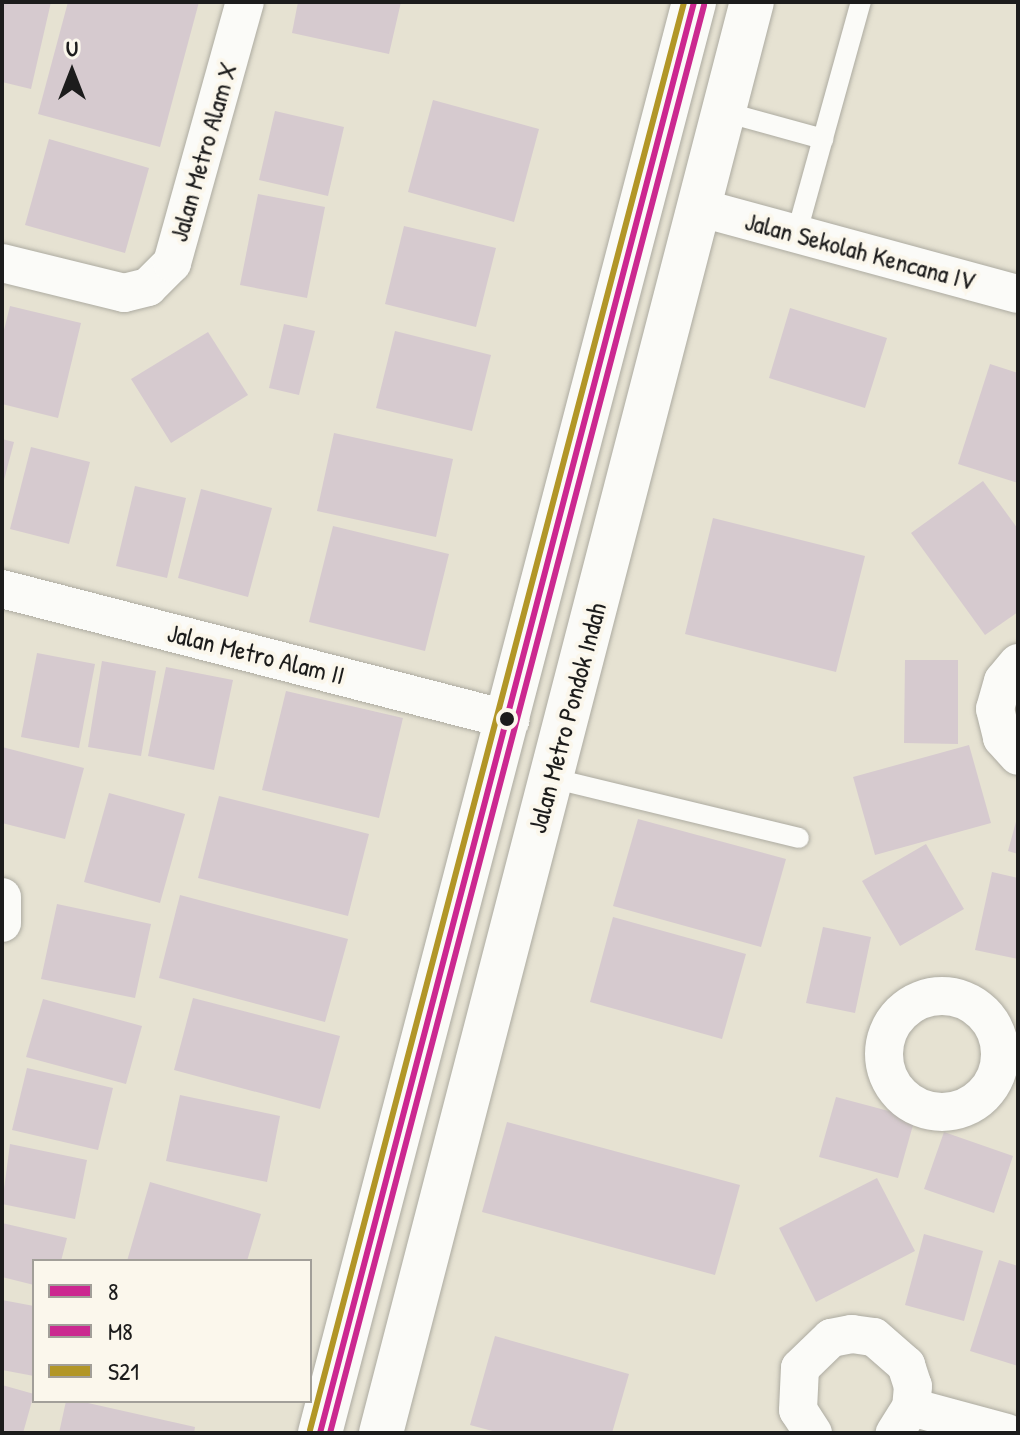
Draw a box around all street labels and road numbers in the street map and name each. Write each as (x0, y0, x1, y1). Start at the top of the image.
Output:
street label: Jalan Metro Alam X (163, 59, 243, 245)
street label: Jalan Sekolah Kencana IV (742, 205, 978, 297)
street label: Jalan Metro Pondok Indah (521, 599, 613, 837)
street label: Jalan Metro Alam II (164, 617, 348, 691)

